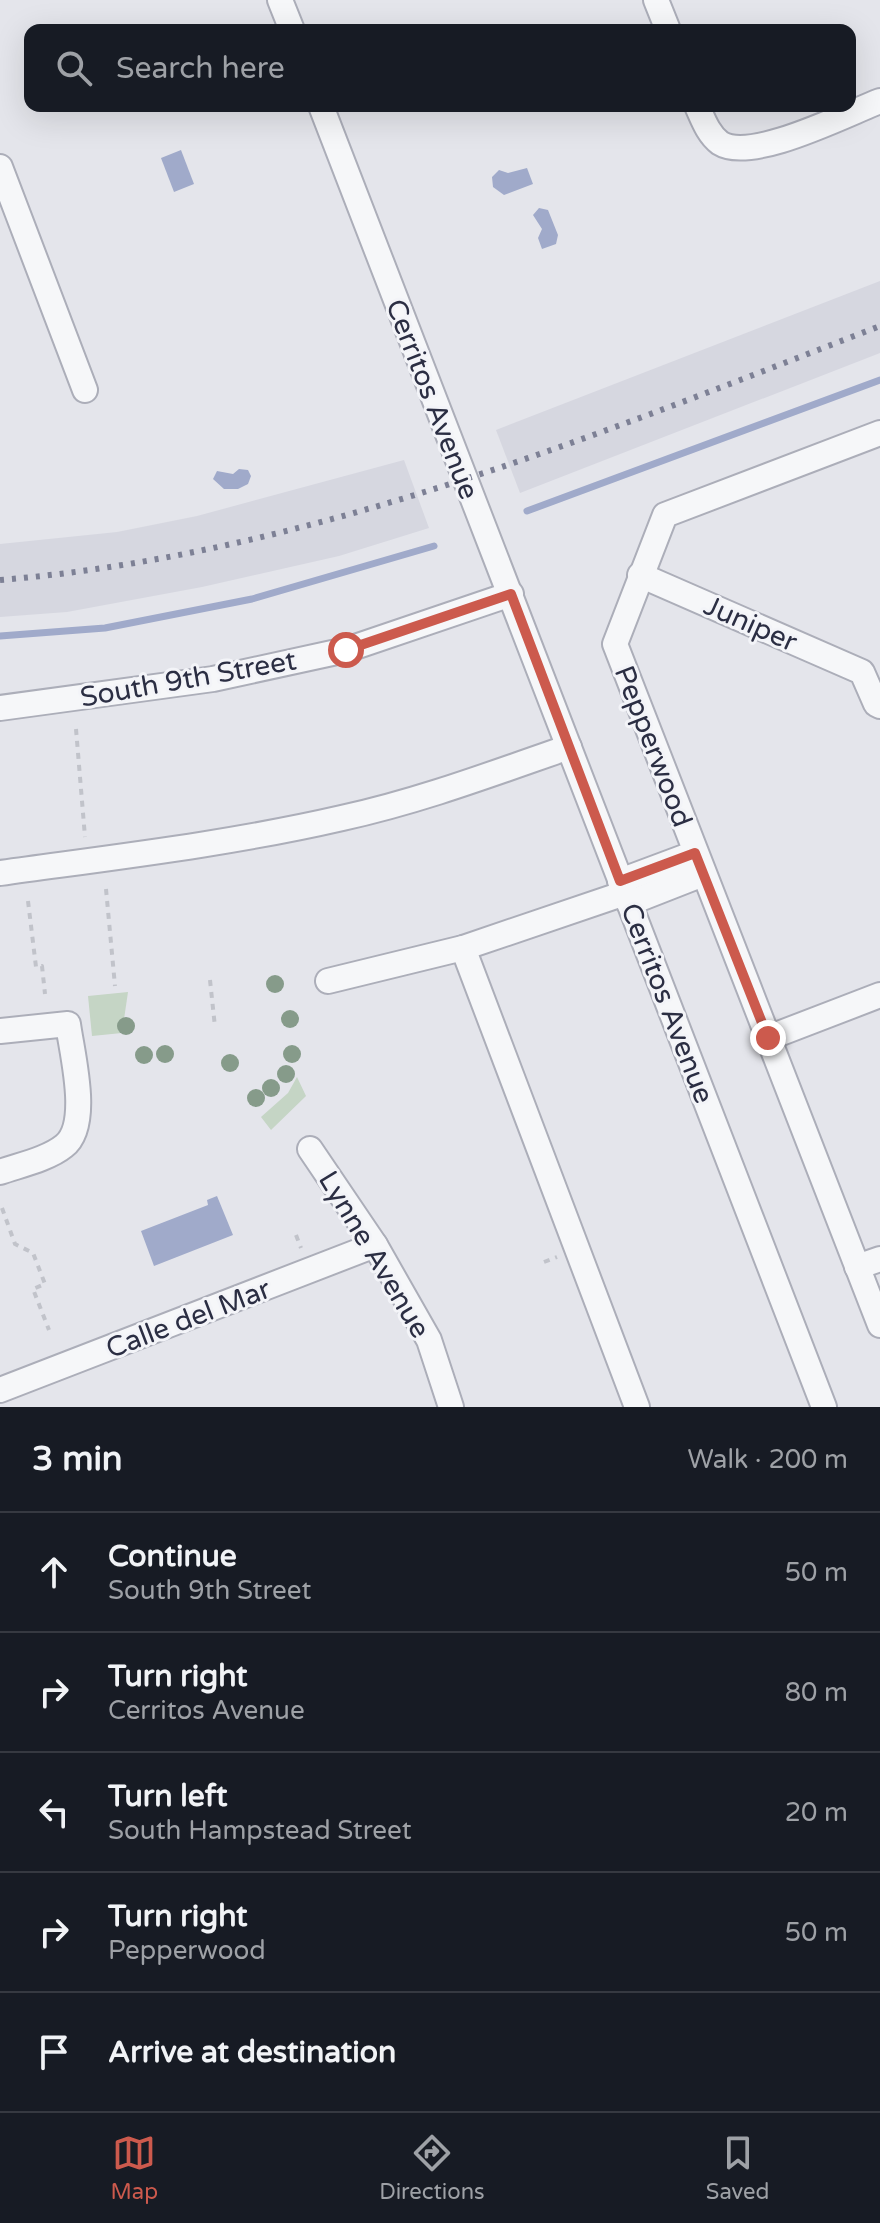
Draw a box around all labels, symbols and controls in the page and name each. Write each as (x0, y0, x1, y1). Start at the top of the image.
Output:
search box (24, 24, 856, 112)
icon: search (52, 46, 96, 90)
text: Search here (116, 50, 285, 87)
street label: Cerritos Avenue (378, 294, 486, 504)
street label: Juniper (699, 588, 803, 660)
route start (328, 632, 364, 668)
street label: South 9th Street (77, 643, 299, 715)
street label: Pepperwood (607, 661, 699, 832)
street label: Cerritos Avenue (613, 898, 721, 1108)
route end (750, 1020, 786, 1056)
street label: Lynne Avenue (311, 1165, 437, 1344)
street label: Calle del Mar (101, 1272, 276, 1366)
text: 3 min (32, 1439, 123, 1480)
text: Walk · 200 m (688, 1444, 848, 1475)
text: Continue (108, 1538, 237, 1575)
icon: ahead (32, 1550, 76, 1594)
text: 50 m (785, 1557, 848, 1588)
text: South 9th Street (108, 1575, 311, 1606)
text: Turn right (108, 1658, 248, 1695)
icon: right (32, 1670, 76, 1714)
text: 80 m (785, 1677, 848, 1708)
text: Cerritos Avenue (108, 1695, 305, 1726)
text: Turn left (108, 1778, 227, 1815)
icon: left (32, 1790, 76, 1834)
text: 20 m (785, 1797, 848, 1828)
text: South Hampstead Street (108, 1815, 412, 1846)
text: Turn right (108, 1898, 248, 1935)
icon: right (32, 1910, 76, 1954)
text: 50 m (785, 1917, 848, 1948)
text: Pepperwood (108, 1935, 266, 1966)
icon: arrive (32, 2030, 76, 2074)
text: Arrive at destination (108, 2034, 396, 2071)
tab: Map (111, 2131, 158, 2205)
tab: Directions (379, 2131, 485, 2205)
tab: Saved (706, 2131, 769, 2205)

